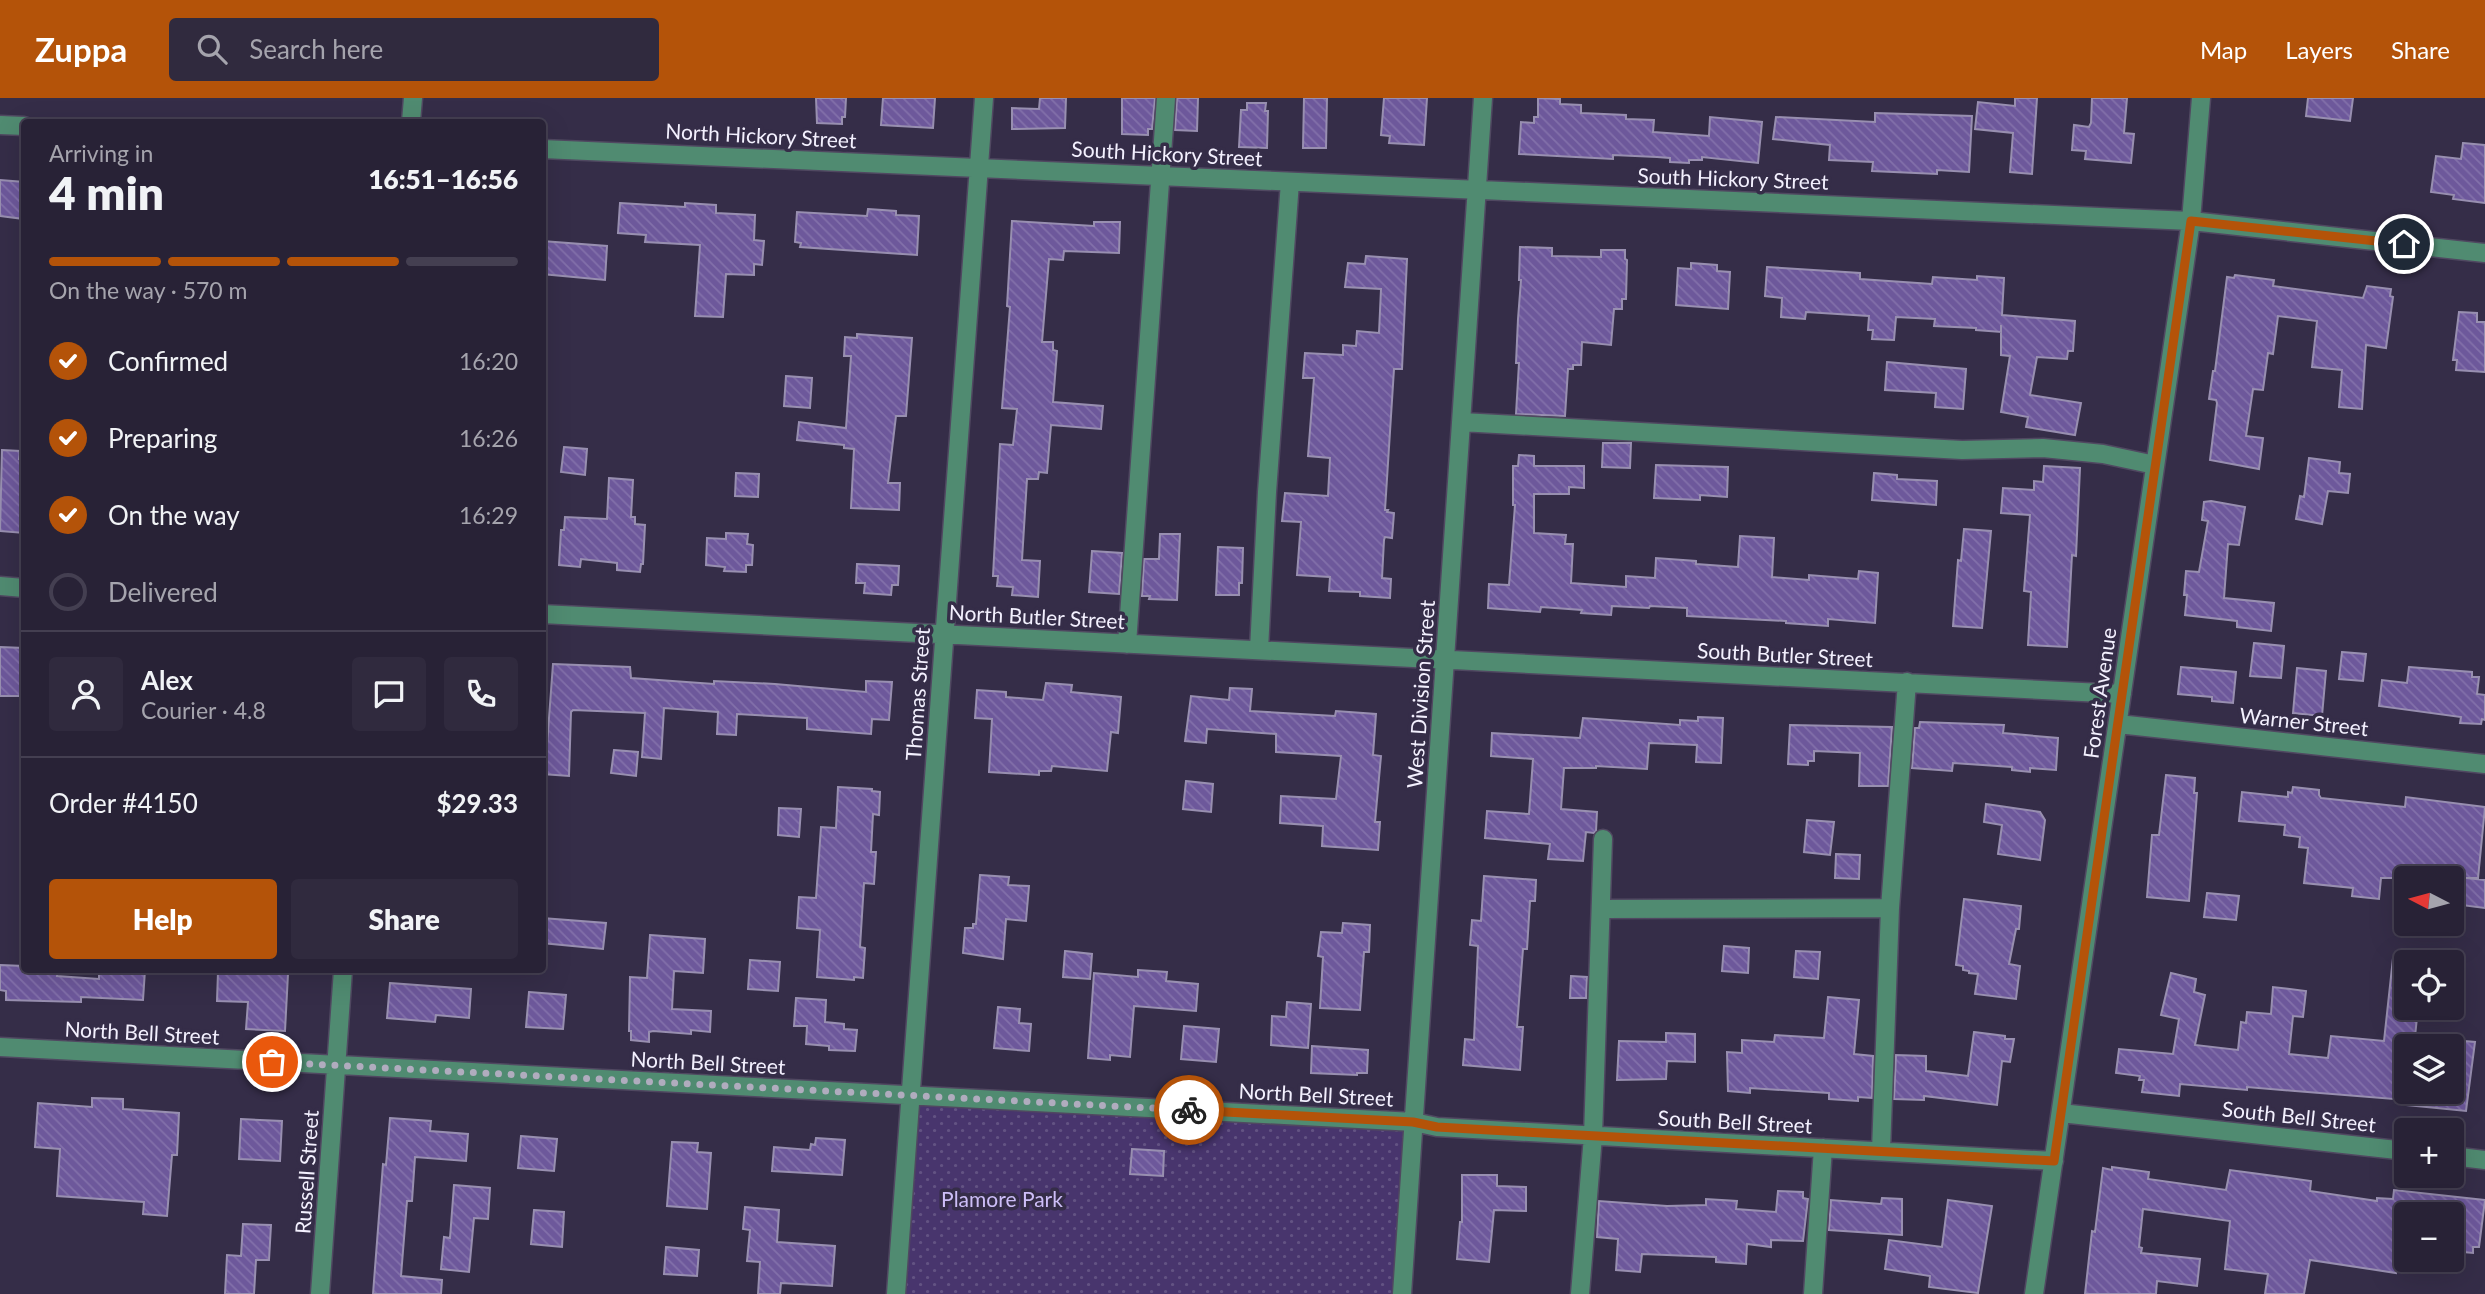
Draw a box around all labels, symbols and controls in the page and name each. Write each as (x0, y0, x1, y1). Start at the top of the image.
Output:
search box (169, 18, 659, 81)
text: Zuppa (35, 29, 127, 69)
icon: search (193, 30, 231, 68)
text: Search here (249, 33, 383, 65)
text: Map (2200, 35, 2247, 64)
text: Layers (2285, 35, 2353, 64)
text: Share (2391, 35, 2450, 64)
street label: North Hickory Street (665, 118, 858, 153)
street label: South Hickory Street (1071, 136, 1264, 171)
text: Arriving in (49, 139, 153, 167)
street label: South Hickory Street (1637, 162, 1829, 194)
text: 16:51–16:56 (368, 163, 518, 195)
text: 4 min (49, 165, 164, 220)
pin (2374, 214, 2434, 274)
icon: home (2385, 225, 2423, 263)
text: On the way · 570 m (49, 276, 248, 304)
icon: check (49, 342, 87, 380)
text: Confirmed (108, 345, 228, 377)
text: 16:20 (459, 347, 518, 375)
icon: check (49, 419, 87, 457)
text: Preparing (108, 422, 217, 454)
text: 16:26 (459, 424, 518, 452)
icon: check (49, 496, 87, 534)
text: On the way (108, 499, 240, 531)
text: 16:29 (459, 501, 518, 529)
text: Delivered (108, 576, 218, 608)
street label: North Butler Street (948, 599, 1126, 633)
street label: West Division Street (1401, 599, 1439, 789)
street label: Thomas Street (900, 626, 934, 761)
street label: Forest Avenue (2077, 626, 2121, 760)
street label: South Butler Street (1696, 637, 1874, 671)
button: person (49, 657, 123, 731)
button: chat (352, 657, 426, 731)
button: phone (444, 657, 518, 731)
text: Alex (141, 664, 193, 696)
text: Courier · 4.8 (141, 696, 266, 724)
street label: Warner Street (2238, 702, 2370, 740)
text: Order #4150 (49, 787, 198, 819)
text: $29.33 (436, 787, 518, 819)
north arrow (2394, 866, 2464, 936)
map controls (2394, 866, 2464, 1272)
button: Help (49, 879, 277, 959)
button: Share (291, 879, 518, 959)
button: locate (2394, 950, 2464, 1020)
street label: North Bell Street (64, 1015, 220, 1049)
pin (242, 1032, 302, 1092)
button: layers (2394, 1034, 2464, 1104)
icon: bag (253, 1043, 291, 1081)
street label: North Bell Street (630, 1045, 786, 1079)
courier (1154, 1075, 1224, 1145)
street label: North Bell Street (1238, 1077, 1394, 1111)
icon: bike (1170, 1091, 1208, 1129)
street label: South Bell Street (2221, 1095, 2378, 1137)
street label: South Bell Street (1657, 1104, 1813, 1138)
street label: Russell Street (289, 1109, 323, 1235)
button: + (2394, 1118, 2464, 1188)
park label: Plamore Park (941, 1186, 1063, 1211)
button: − (2394, 1202, 2464, 1272)

